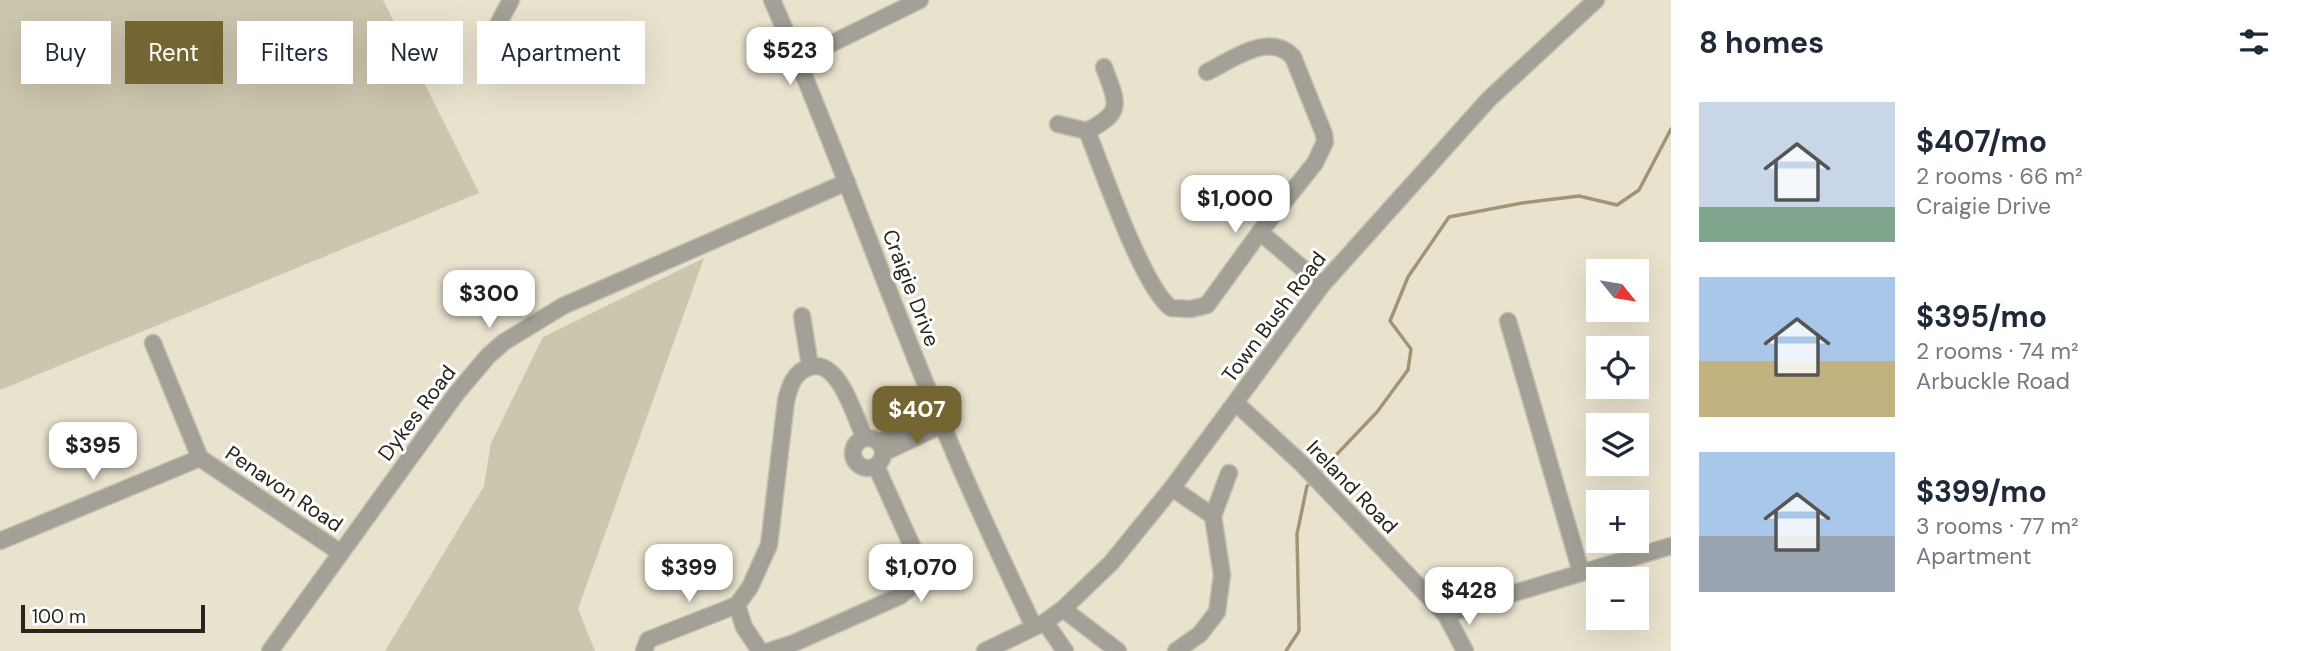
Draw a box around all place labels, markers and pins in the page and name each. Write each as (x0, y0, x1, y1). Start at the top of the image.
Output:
pin: $523 (749, 28, 831, 87)
pin: $1,000 (1178, 176, 1292, 235)
pin: $300 (448, 270, 530, 330)
pin: $407 (876, 386, 958, 446)
pin: $395 (52, 422, 134, 482)
pin: $399 (648, 544, 730, 604)
pin: $1,070 (864, 544, 978, 604)
pin: $428 (1428, 568, 1510, 627)

